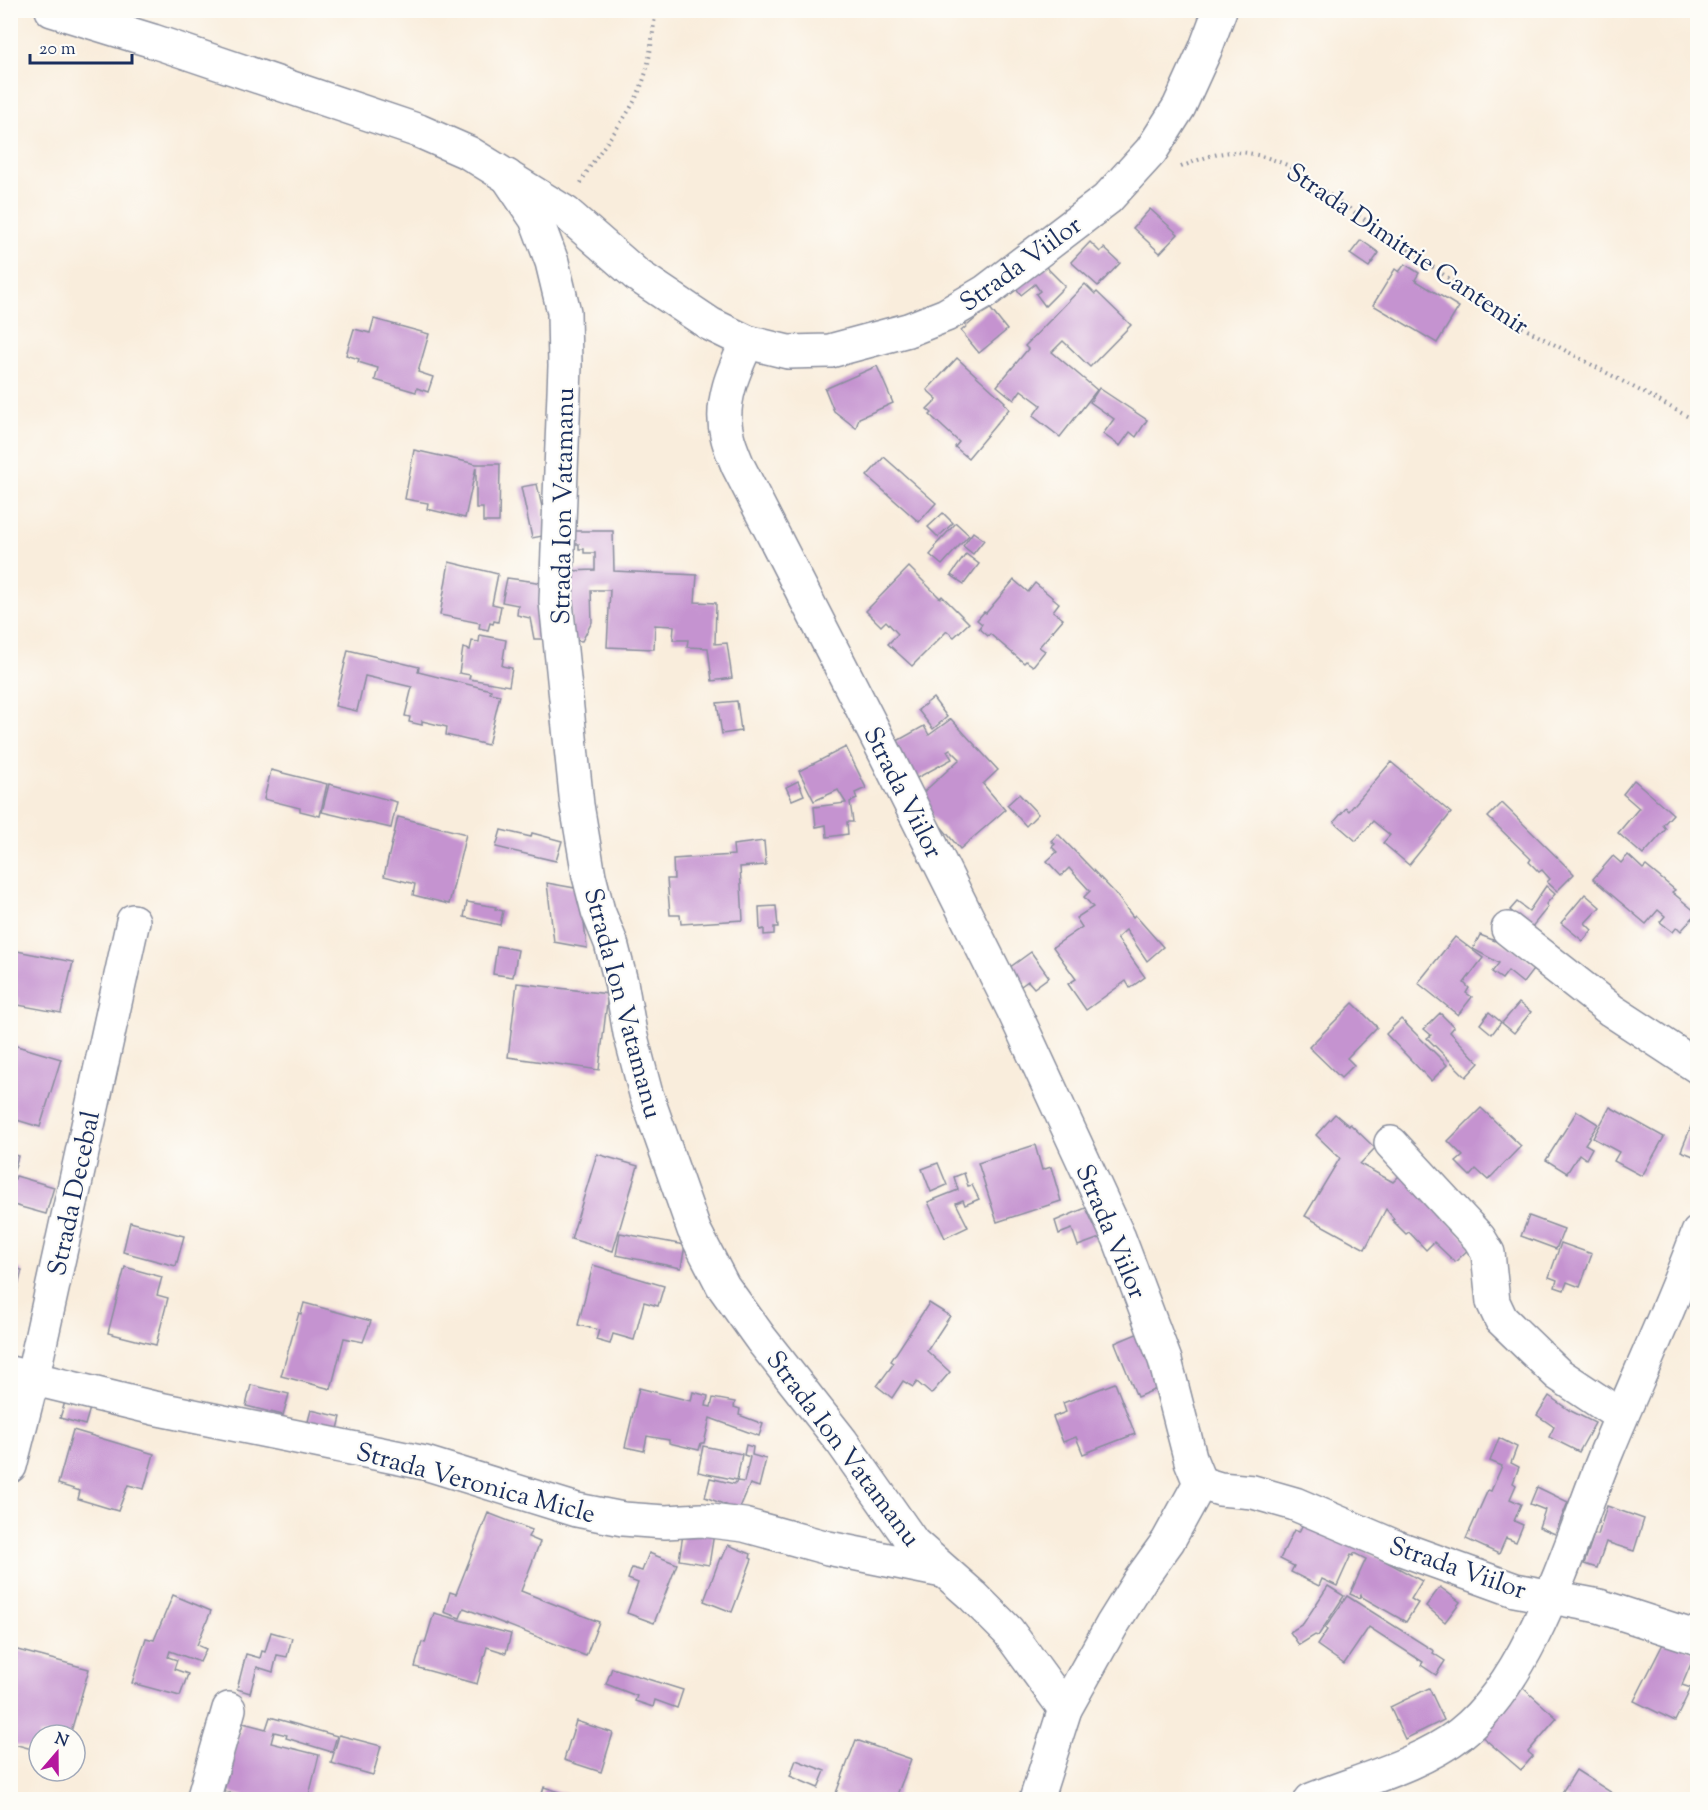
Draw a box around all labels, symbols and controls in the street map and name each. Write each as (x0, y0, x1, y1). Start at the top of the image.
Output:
scale bar (30, 27, 132, 65)
text: 20 m (39, 37, 76, 63)
street label: Strada Dimitrie Cantemir (1278, 155, 1535, 345)
street label: Strada Viilor (953, 208, 1090, 322)
street label: Strada Ion Vatamanu (544, 387, 585, 625)
street label: Strada Viilor (853, 721, 951, 866)
street label: Strada Ion Vatamanu (573, 884, 670, 1123)
street label: Strada Decebal (40, 1108, 111, 1279)
street label: Strada Viilor (1065, 1159, 1155, 1305)
street label: Strada Ion Vatamanu (756, 1344, 928, 1555)
street label: Strada Veronica Micle (352, 1435, 599, 1534)
street label: Strada Viilor (1383, 1529, 1531, 1610)
north arrow (27, 1723, 87, 1783)
text: N (51, 1728, 71, 1754)

